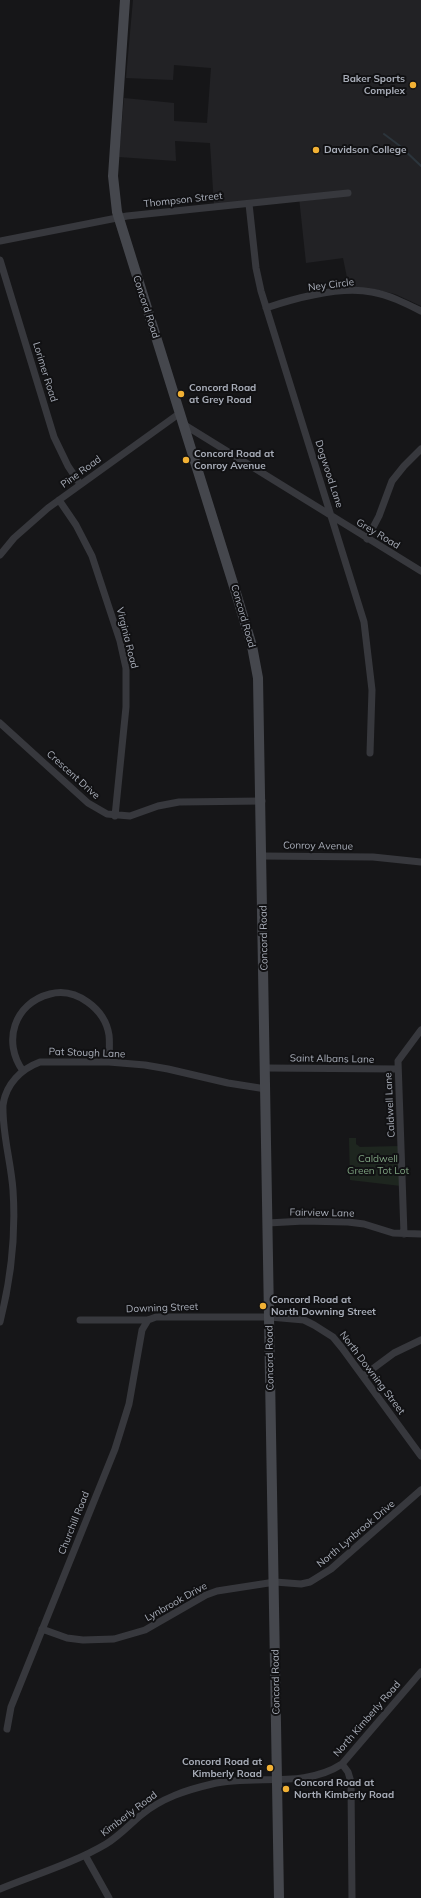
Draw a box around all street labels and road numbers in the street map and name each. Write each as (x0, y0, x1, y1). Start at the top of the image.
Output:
street label: Thompson Street (143, 190, 223, 210)
street label: Concord Road (130, 274, 162, 340)
street label: Ney Circle (307, 276, 355, 294)
street label: Lorimer Road (30, 341, 60, 403)
street label: Dogwood Lane (312, 439, 346, 509)
street label: Pine Road (58, 453, 104, 491)
street label: Grey Road (354, 516, 402, 552)
street label: Concord Road (228, 583, 258, 649)
street label: Virginia Road (114, 606, 140, 670)
street label: Crescent Drive (44, 748, 102, 802)
street label: Conroy Avenue (283, 839, 353, 853)
street label: Concord Road (257, 905, 271, 971)
street label: Pat Stough Lane (48, 1046, 126, 1060)
street label: Saint Albans Lane (290, 1052, 374, 1066)
street label: Caldwell Lane (382, 1072, 398, 1138)
street label: Fairview Lane (289, 1206, 355, 1220)
street label: Downing Street (126, 1301, 198, 1315)
street label: Concord Road (263, 1325, 277, 1391)
street label: North Downing Street (337, 1329, 407, 1417)
street label: Churchill Road (56, 1490, 92, 1556)
street label: North Lynbrook Drive (315, 1498, 397, 1570)
street label: Lynbrook Drive (143, 1580, 209, 1624)
street label: Concord Road (269, 1649, 283, 1715)
street label: North Kimberly Road (331, 1679, 403, 1759)
street label: Kimberly Road (98, 1789, 160, 1839)

